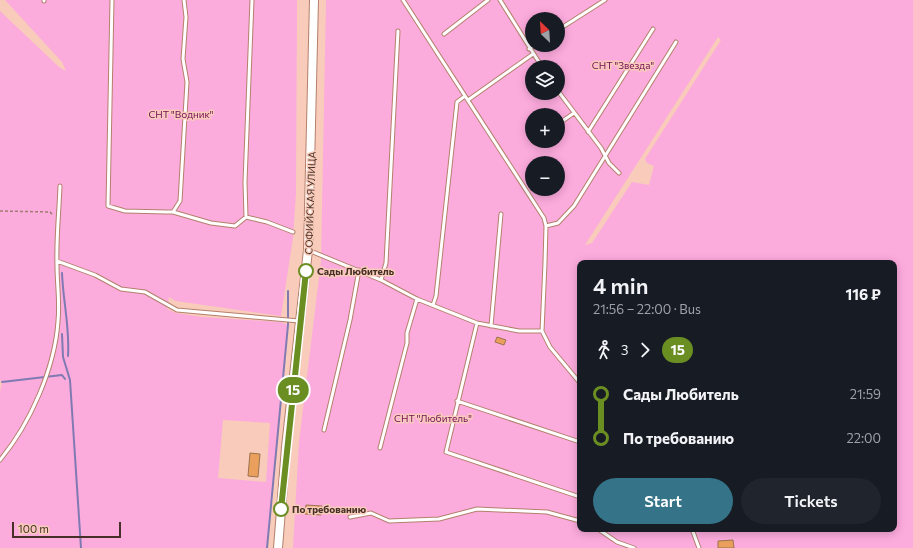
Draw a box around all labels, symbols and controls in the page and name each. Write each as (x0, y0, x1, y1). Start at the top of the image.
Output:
north arrow (525, 12, 565, 52)
map controls (525, 12, 565, 196)
park label: СНТ "Звезда" (592, 59, 654, 71)
button: layers (525, 60, 565, 100)
park label: СНТ "Водник" (148, 108, 214, 120)
button: + (525, 108, 565, 148)
street label: СОФИЙСКАЯ УЛИЦА (302, 151, 318, 255)
button: − (525, 156, 565, 196)
marker: Сады Любитель (298, 263, 314, 279)
place label: Сады Любитель (317, 265, 395, 277)
text: 4 min (593, 272, 648, 299)
text: 116 ₽ (845, 285, 881, 303)
text: 21:56 – 22:00 · Bus (593, 301, 701, 317)
icon: walk (593, 339, 615, 361)
icon: forward (634, 339, 656, 361)
text: 15 (670, 341, 685, 358)
text: 3 (621, 342, 628, 358)
line badge: 15 (275, 377, 311, 403)
text: 15 (286, 381, 300, 398)
text: Сады Любитель (623, 385, 739, 403)
text: 21:59 (850, 386, 881, 402)
park label: СНТ "Любитель" (394, 412, 472, 424)
text: По требованию (623, 429, 734, 447)
text: 22:00 (847, 430, 881, 446)
button: Start (593, 478, 733, 524)
button: Tickets (741, 478, 881, 524)
marker: По требованию (273, 501, 289, 517)
place label: По требованию (292, 503, 367, 515)
scale bar (12, 520, 121, 539)
text: 100 m (18, 522, 49, 535)

